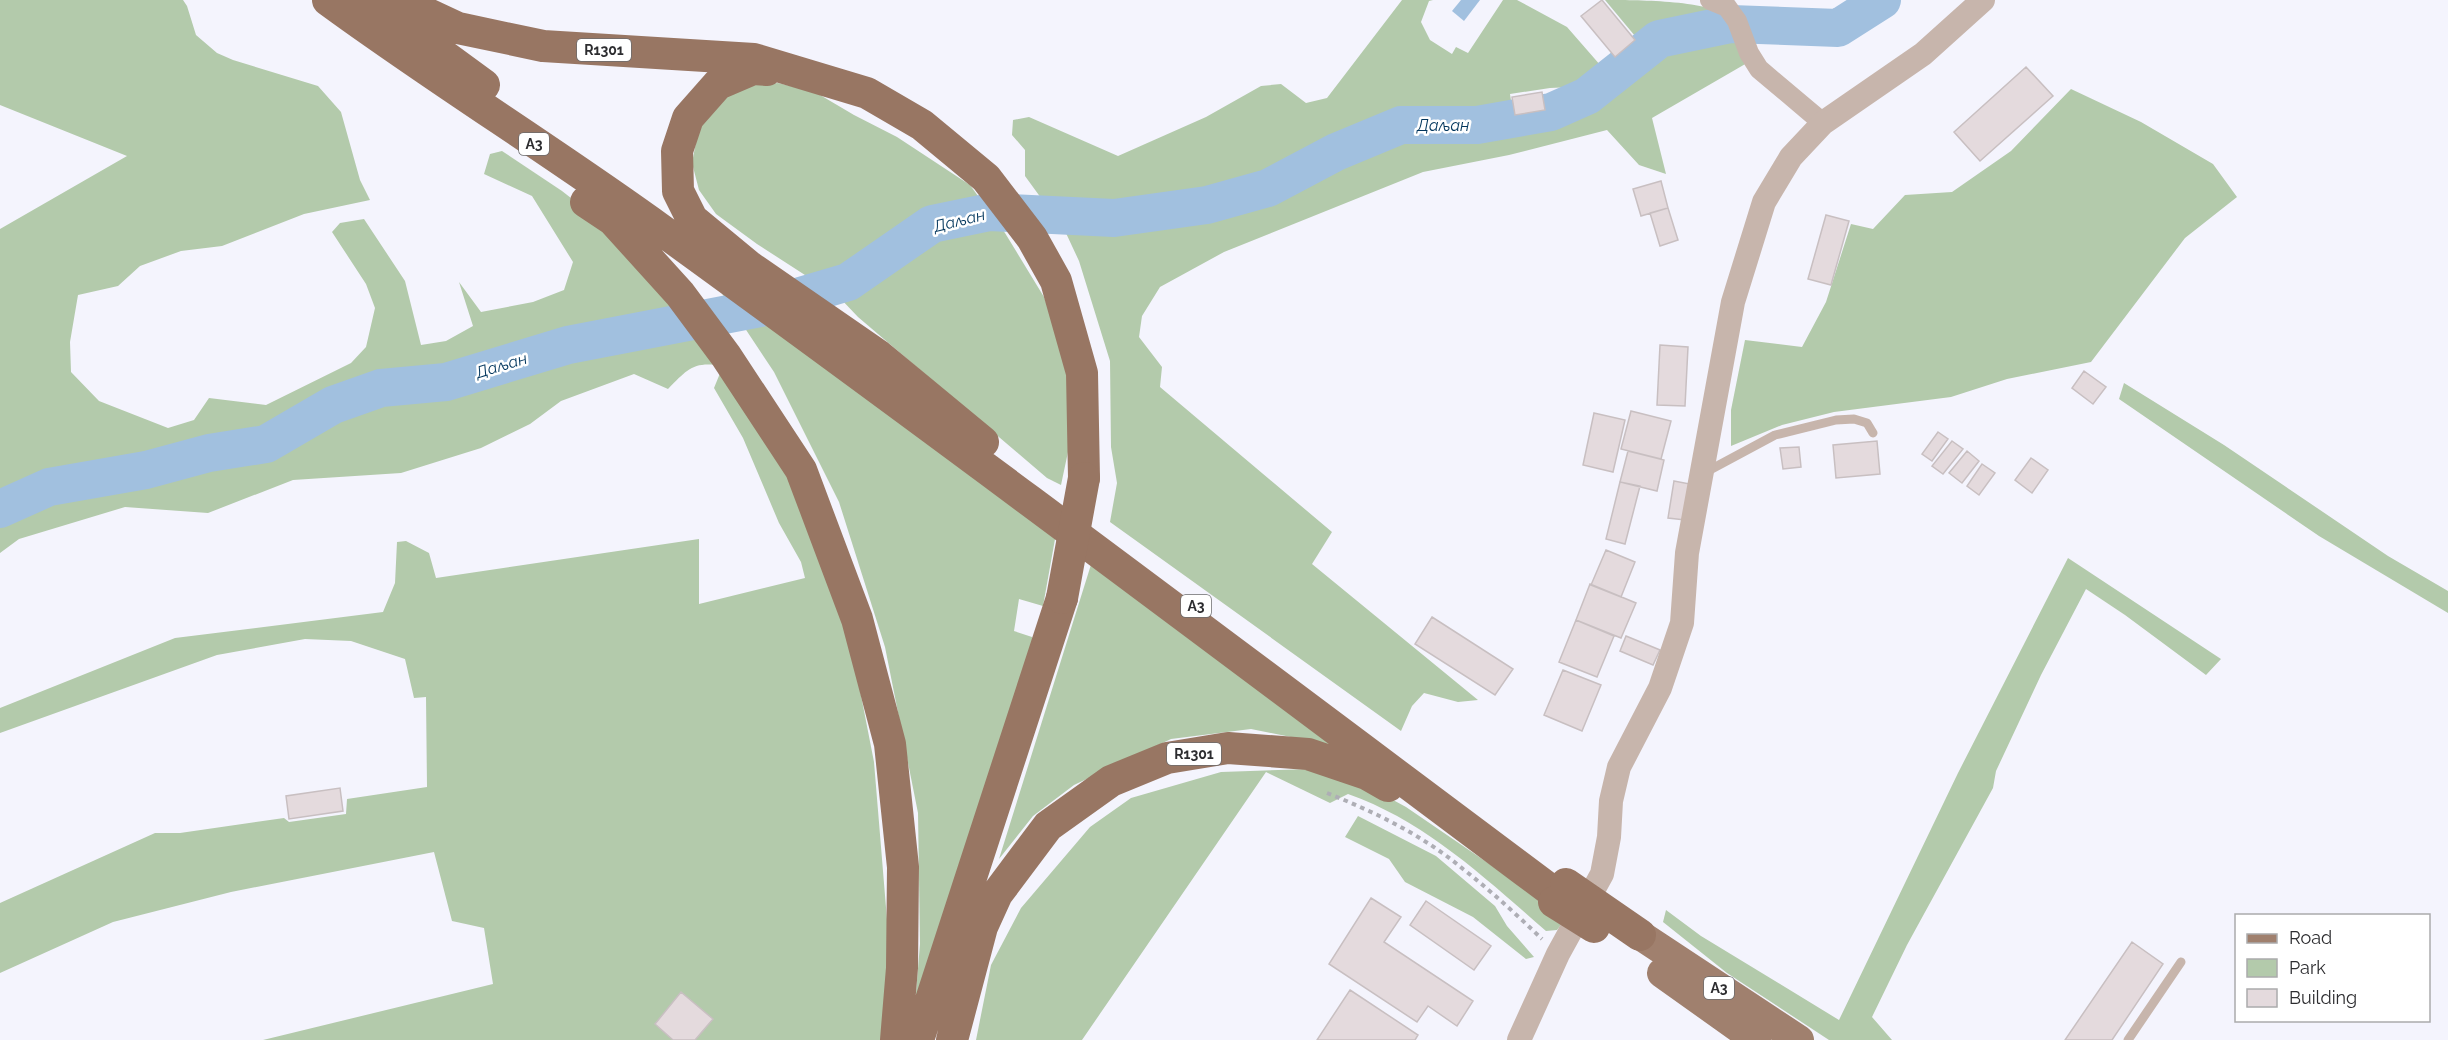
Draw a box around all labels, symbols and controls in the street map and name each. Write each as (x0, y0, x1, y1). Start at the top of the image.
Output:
road number: R1301 (577, 39, 631, 61)
water label: Даљан (1416, 116, 1469, 135)
road number: A3 (519, 133, 549, 155)
water label: Даљан (930, 205, 987, 236)
water label: Даљан (472, 349, 529, 383)
road number: A3 (1181, 595, 1211, 617)
road number: R1301 (1167, 743, 1221, 765)
legend (2235, 914, 2430, 1022)
text: Road (2289, 927, 2332, 948)
text: Park (2289, 957, 2326, 978)
road number: A3 (1704, 977, 1734, 999)
text: Building (2289, 987, 2357, 1008)

